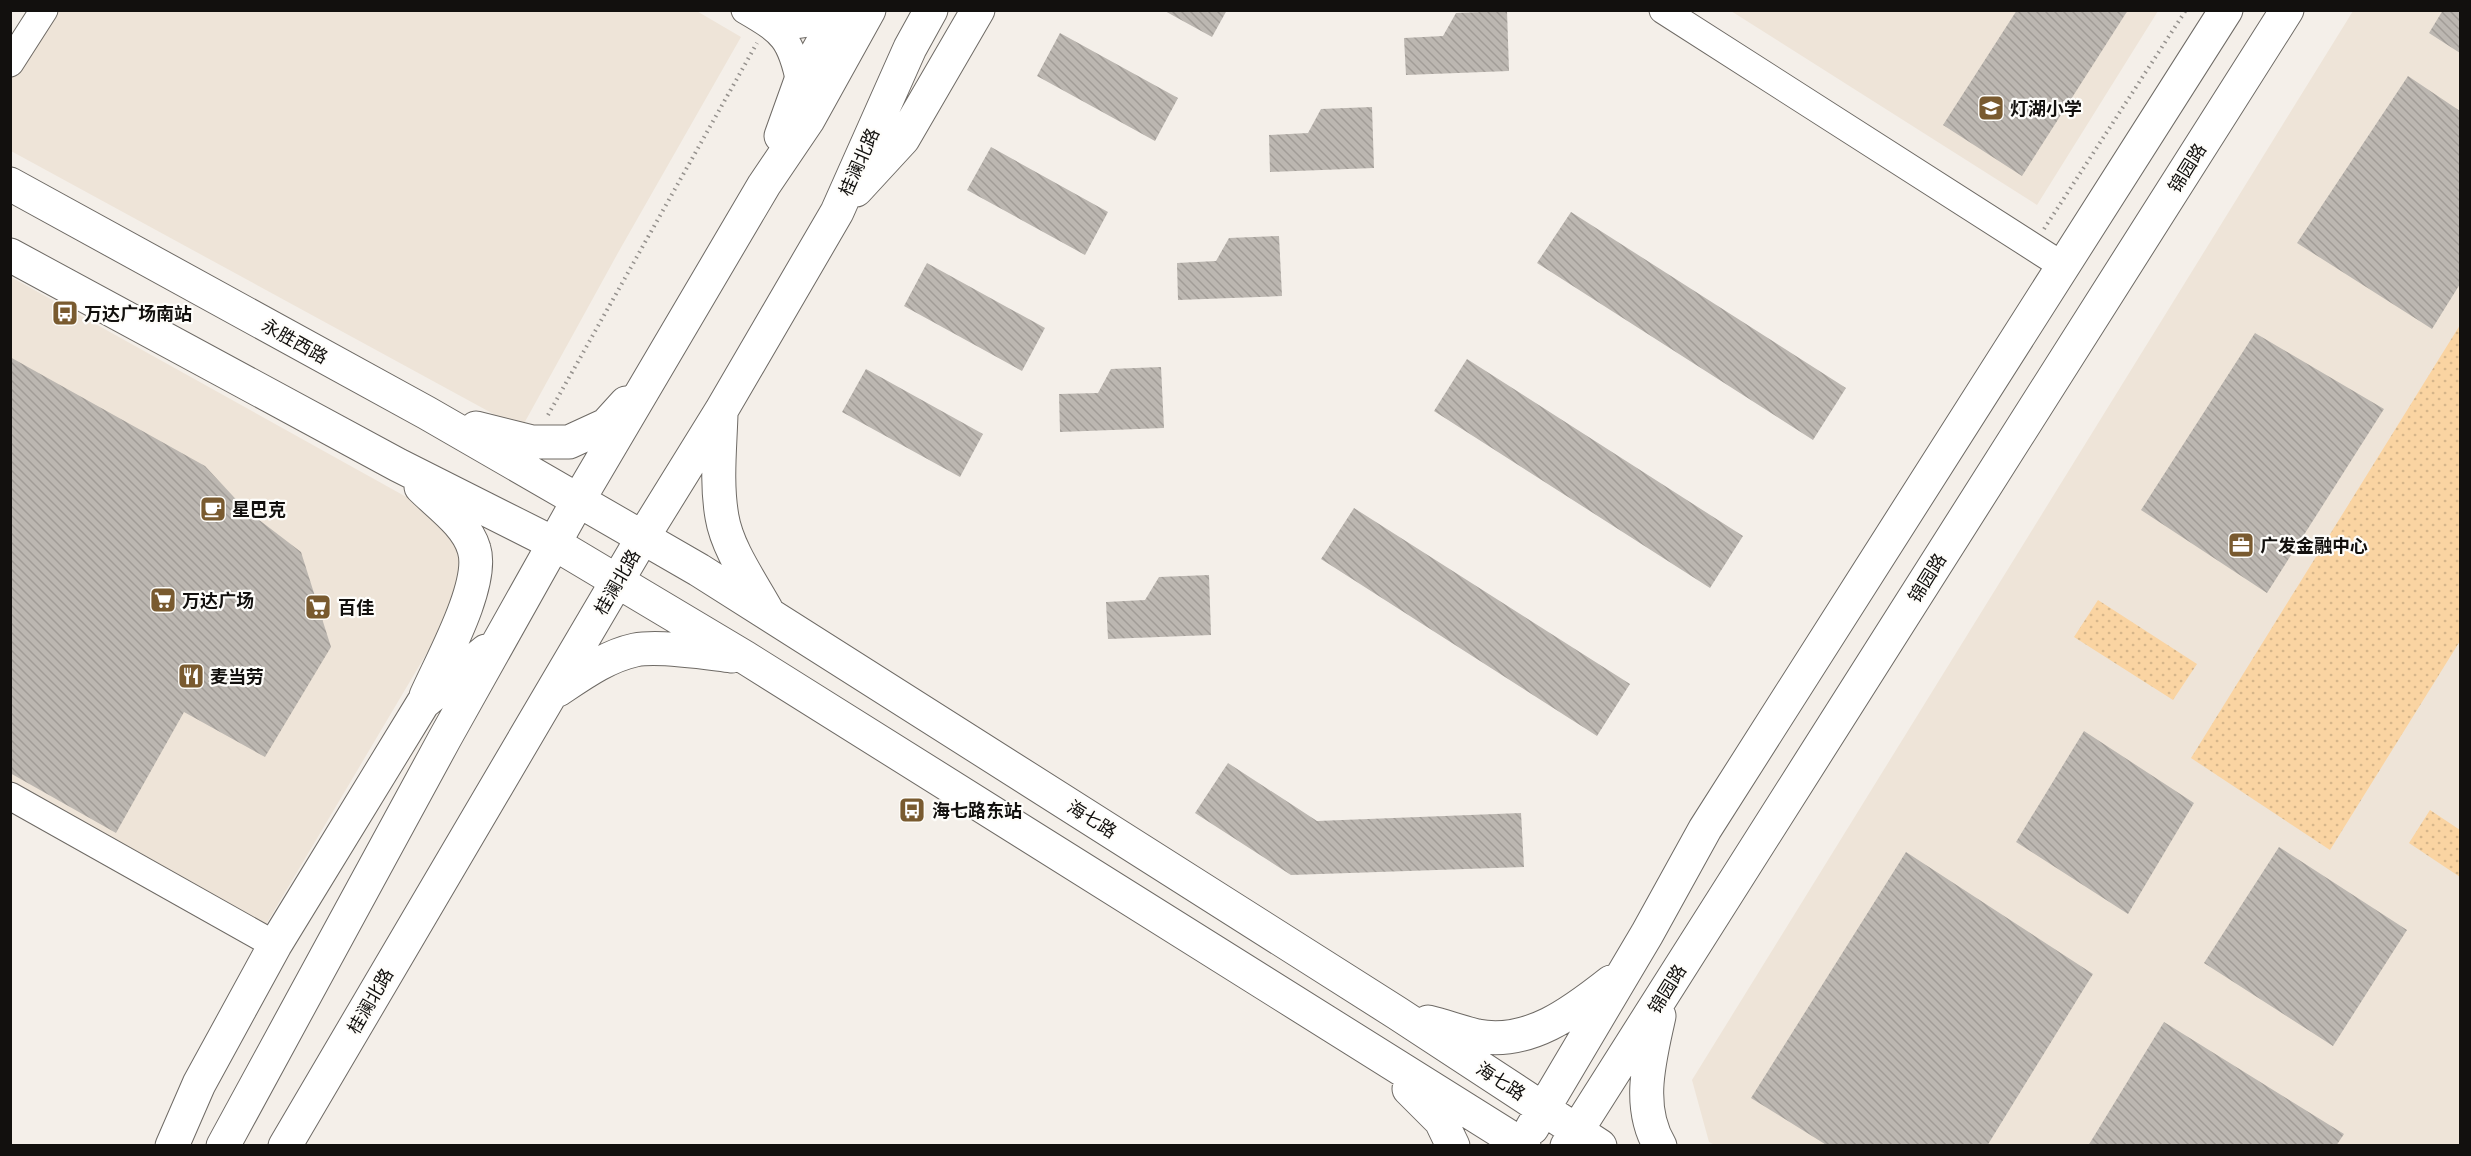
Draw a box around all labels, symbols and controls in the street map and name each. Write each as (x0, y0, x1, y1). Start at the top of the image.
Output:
school or university icon: 灯湖小学 (1976, 93, 2006, 123)
place label: 灯湖小学 (2010, 95, 2082, 122)
street label: 桂澜北路 (832, 124, 886, 200)
street label: 锦园路 (2161, 138, 2213, 198)
bus stop icon: 万达广场南站 (50, 298, 80, 328)
place label: 万达广场南站 (84, 300, 192, 327)
street label: 永胜西路 (257, 312, 333, 370)
cafe icon: 星巴克 (198, 494, 228, 524)
place label: 星巴克 (232, 496, 286, 523)
office icon: 广发金融中心 (2226, 530, 2256, 560)
place label: 广发金融中心 (2260, 532, 2368, 559)
street label: 桂澜北路 (587, 544, 647, 620)
street label: 锦园路 (1901, 548, 1953, 608)
supermarket icon: 万达广场 (148, 585, 178, 615)
place label: 万达广场 (182, 587, 254, 614)
supermarket icon: 百佳 (303, 592, 333, 622)
place label: 百佳 (338, 594, 374, 621)
restaurant icon: 麦当劳 (176, 661, 206, 691)
place label: 麦当劳 (210, 663, 264, 690)
street label: 海七路 (1062, 793, 1122, 845)
bus stop icon: 海七路东站 (897, 795, 927, 825)
place label: 海七路东站 (932, 797, 1022, 824)
street label: 锦园路 (1641, 959, 1693, 1019)
street label: 桂澜北路 (340, 963, 400, 1039)
street label: 海七路 (1471, 1055, 1531, 1107)

